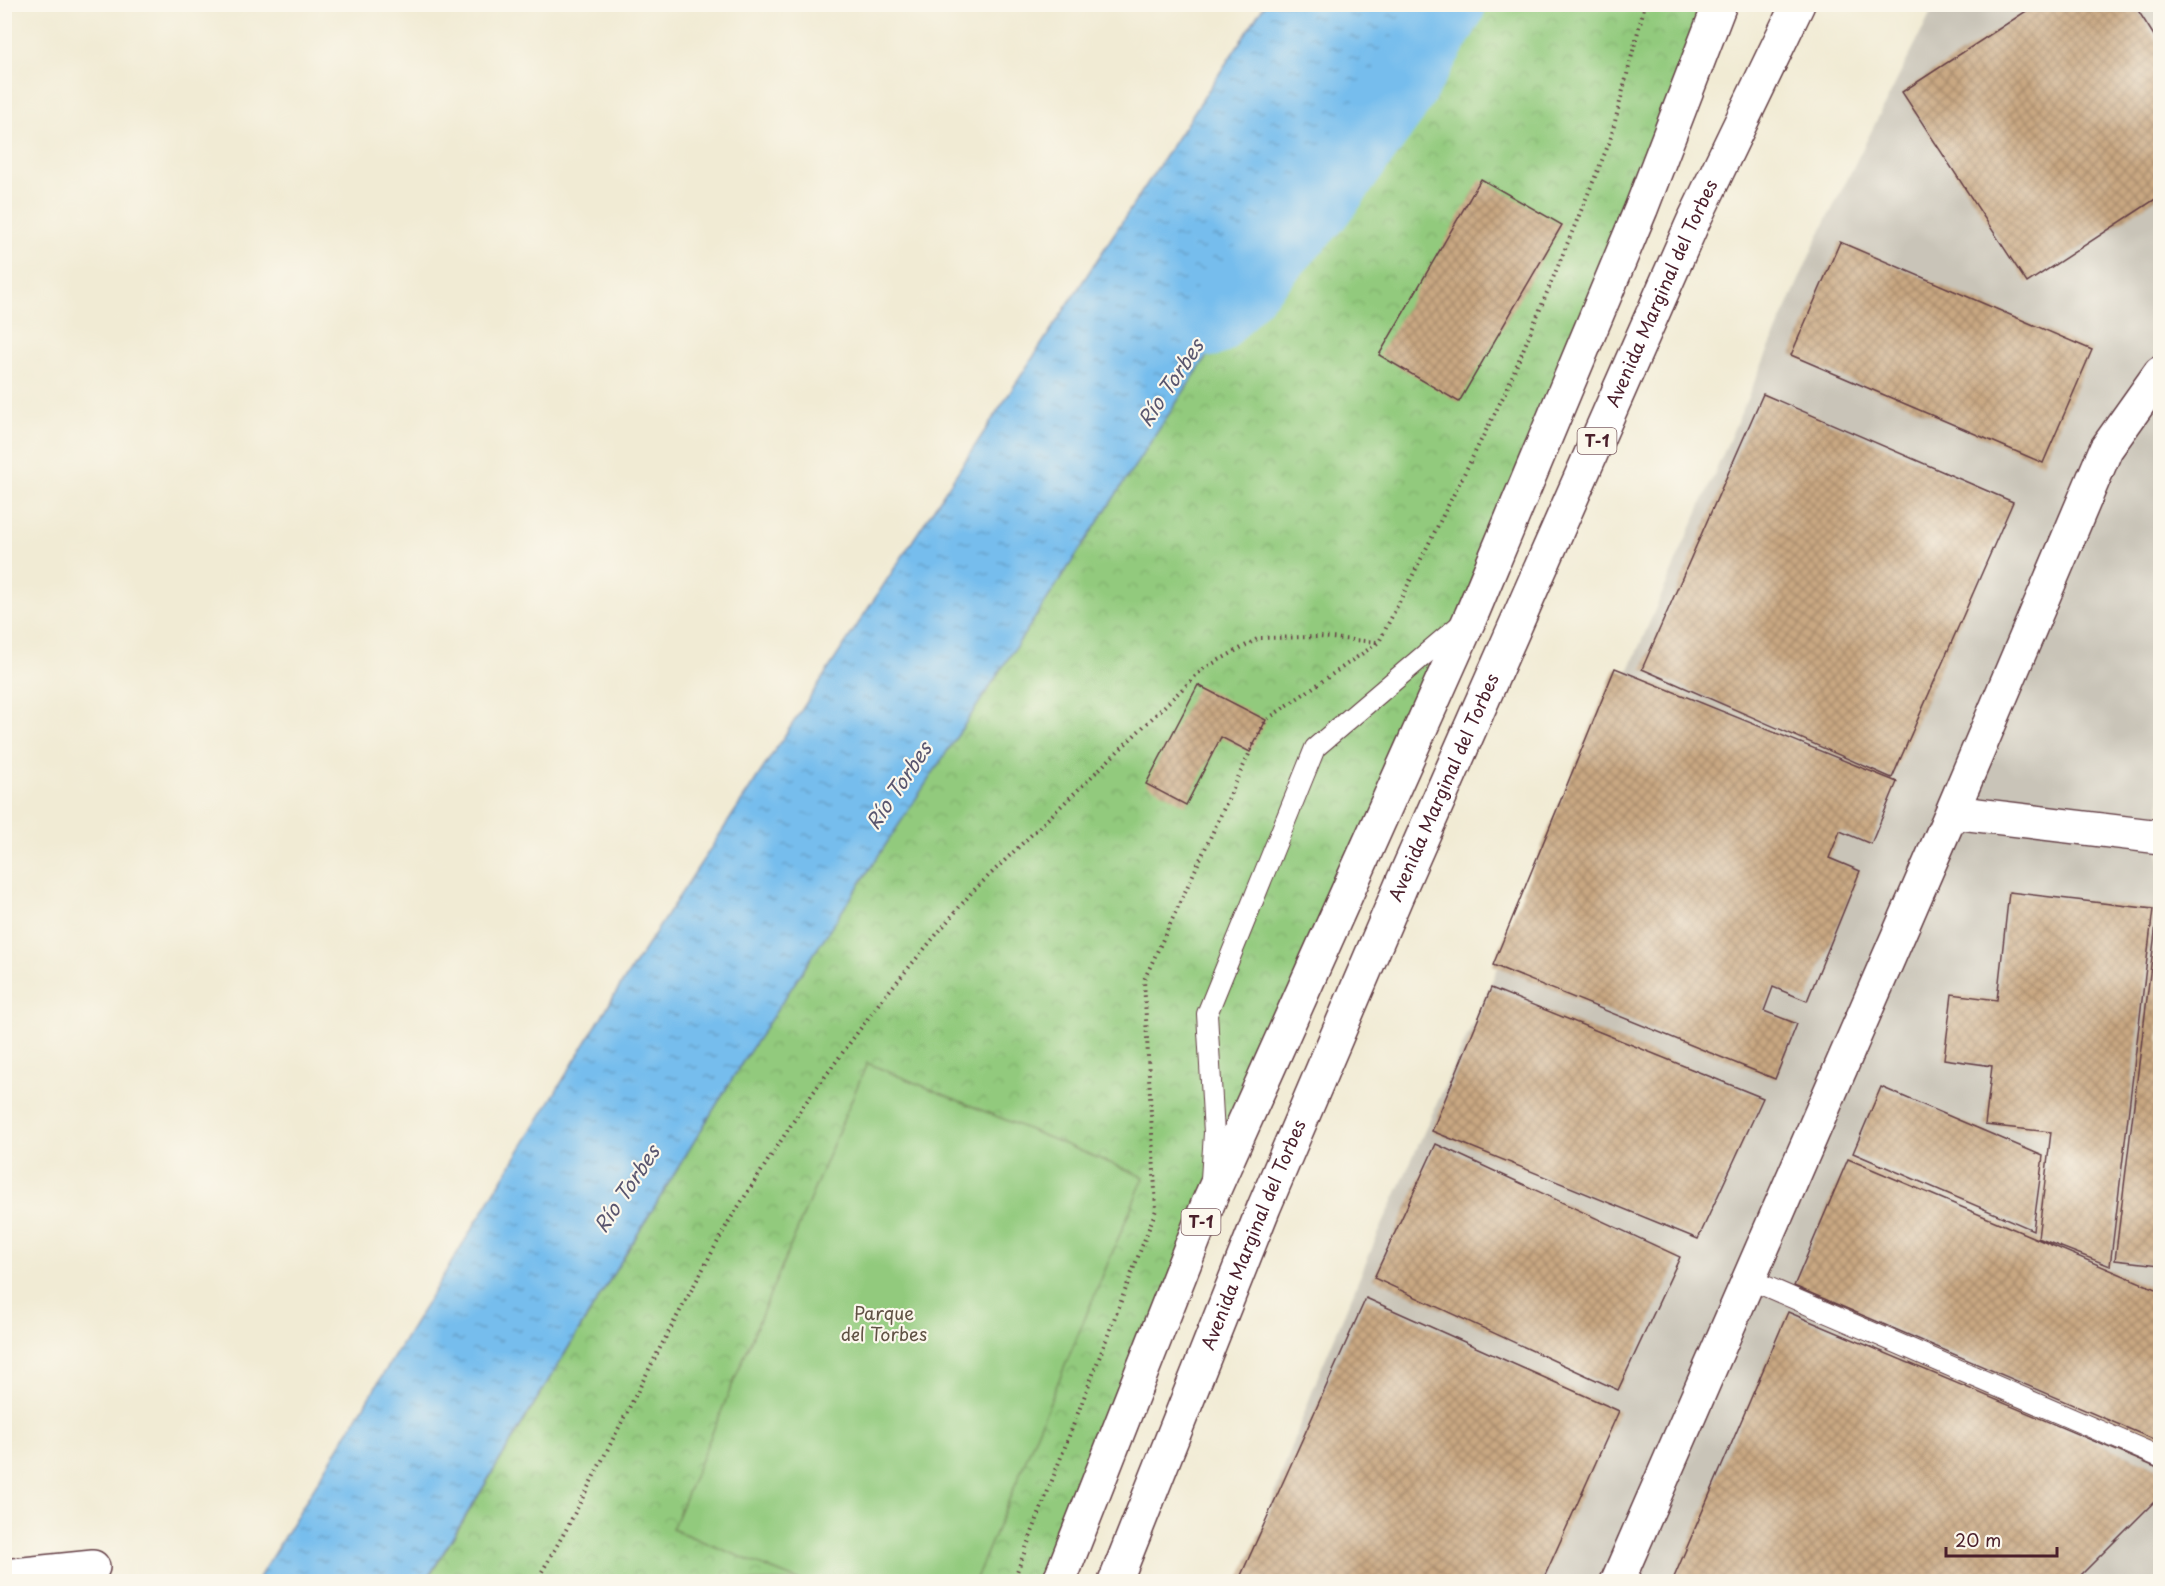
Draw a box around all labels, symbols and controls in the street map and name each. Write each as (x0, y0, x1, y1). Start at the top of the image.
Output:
street label: Avenida Marginal del Torbes (1598, 175, 1724, 411)
water label: Río Torbes (1130, 331, 1212, 432)
road number: T-1 (1578, 428, 1616, 454)
street label: Avenida Marginal del Torbes (1381, 669, 1505, 905)
water label: Río Torbes (858, 734, 940, 835)
street label: Avenida Marginal del Torbes (1194, 1115, 1312, 1353)
water label: Río Torbes (586, 1137, 668, 1238)
road number: T-1 (1182, 1209, 1220, 1235)
park label: Parque del Torbes (841, 1299, 927, 1347)
scale bar (1946, 1520, 2057, 1558)
text: 20 m (1955, 1526, 2001, 1553)

